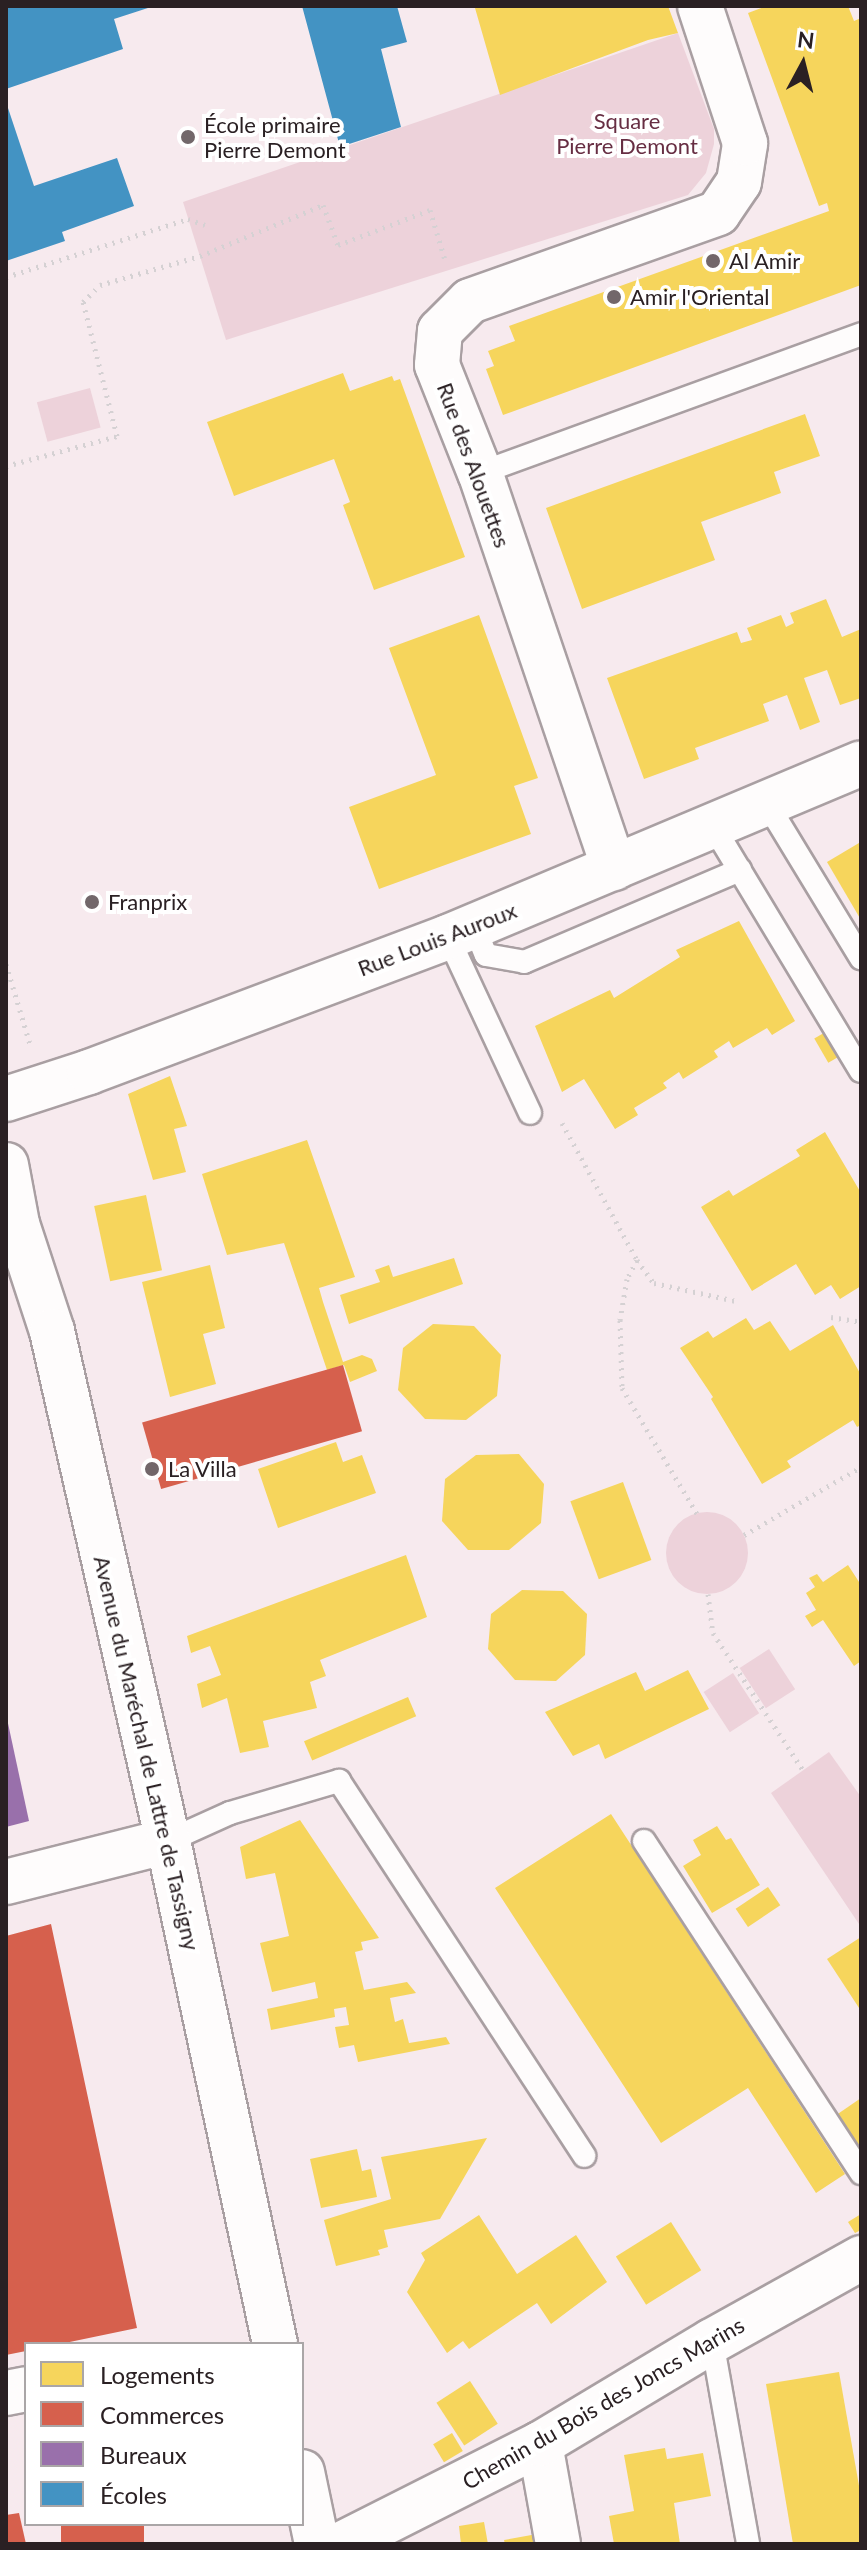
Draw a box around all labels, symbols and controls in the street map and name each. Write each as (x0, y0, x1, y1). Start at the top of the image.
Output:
north arrow (763, 24, 843, 104)
text: N (796, 25, 816, 54)
park label: Square Pierre Demont (556, 107, 698, 158)
place label: École primaire Pierre Demont (204, 111, 346, 162)
marker: École primaire Pierre Demont (179, 128, 197, 146)
place label: Al Amir (729, 248, 801, 274)
marker: Al Amir (704, 252, 722, 270)
place label: Amir l'Oriental (630, 284, 770, 310)
marker: Amir l'Oriental (605, 288, 623, 306)
street label: Rue des Alouettes (432, 379, 516, 551)
place label: Franprix (108, 889, 187, 915)
marker: Franprix (83, 893, 101, 911)
street label: Rue Louis Auroux (354, 896, 520, 982)
place label: La Villa (168, 1456, 237, 1482)
marker: La Villa (143, 1460, 161, 1478)
street label: Avenue du Maréchal de Lattre de Tassigny (89, 1553, 205, 1953)
street label: Chemin du Bois des Joncs Marins (457, 2311, 749, 2495)
legend (24, 2342, 304, 2526)
text: Logements (100, 2360, 215, 2389)
text: Commerces (100, 2400, 224, 2429)
text: Bureaux (100, 2440, 187, 2469)
text: Écoles (100, 2480, 167, 2509)

